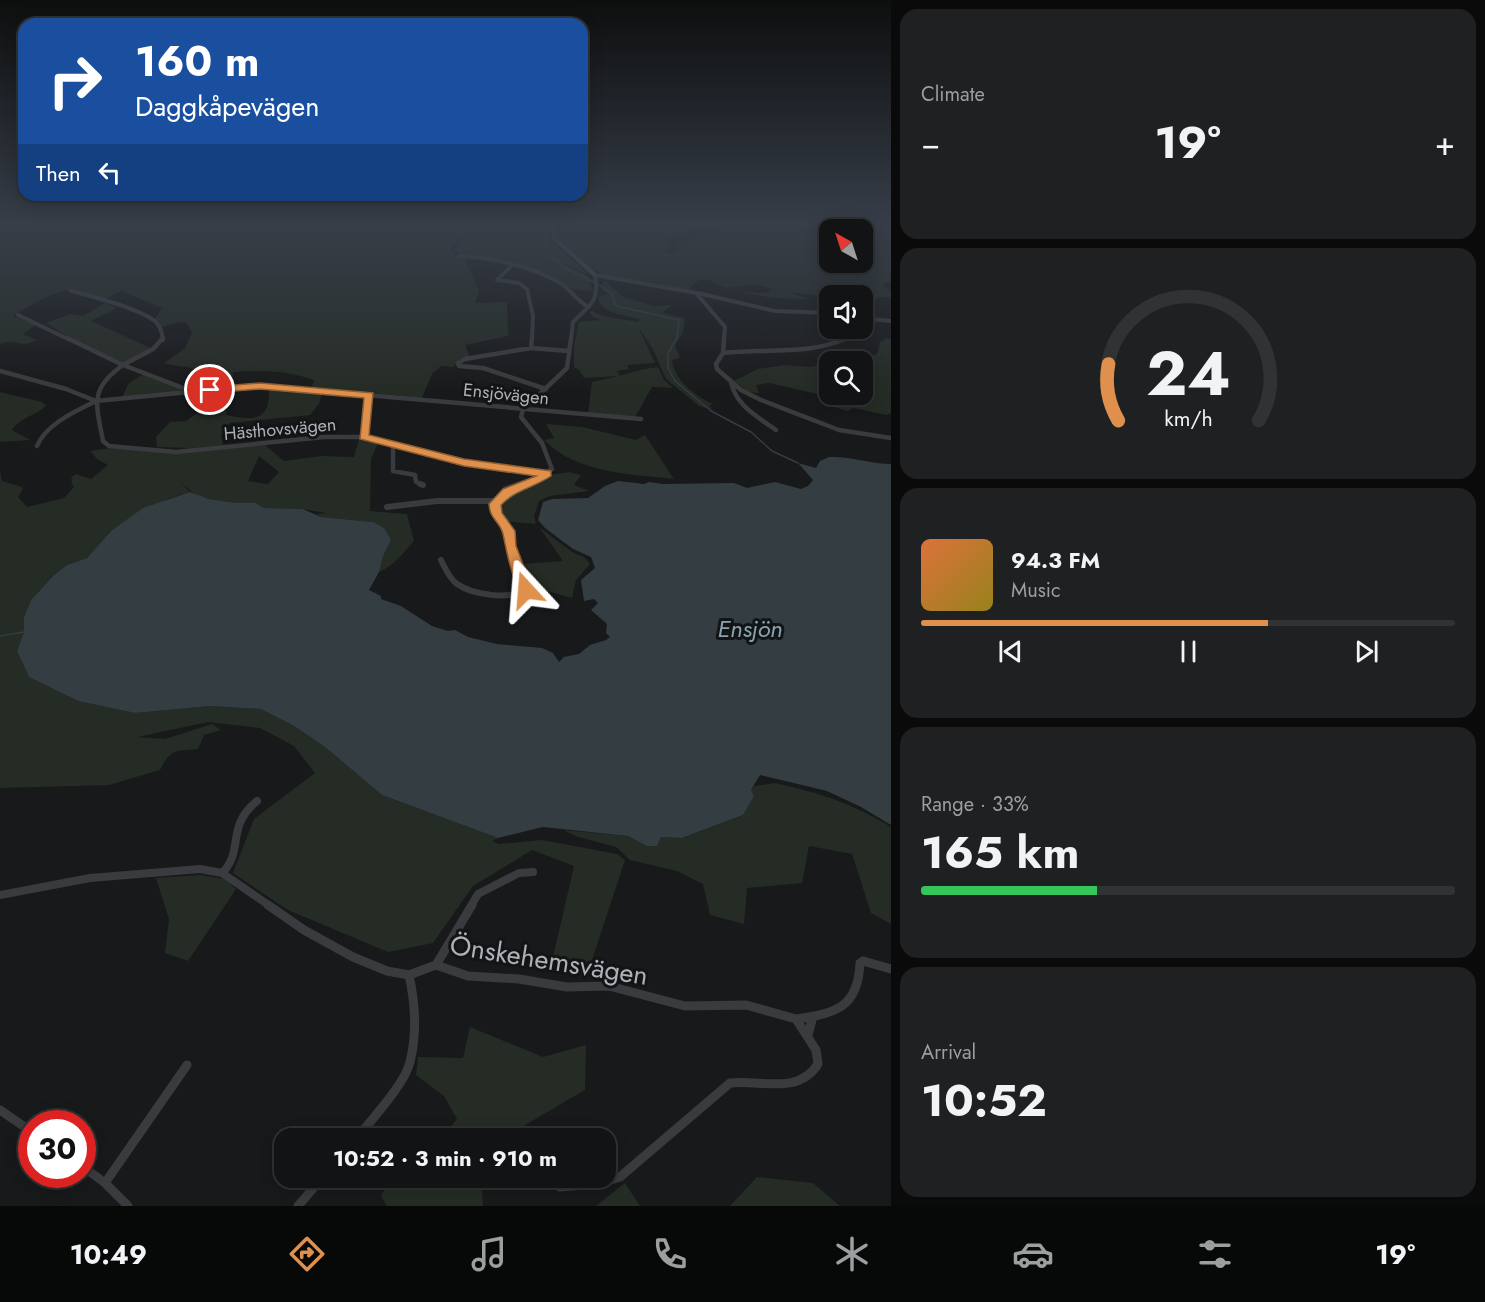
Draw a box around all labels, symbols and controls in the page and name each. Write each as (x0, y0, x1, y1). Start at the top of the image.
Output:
text: 160 m (135, 31, 259, 92)
icon: right (36, 42, 114, 120)
text: Climate (921, 80, 985, 109)
text: Daggkåpevägen (135, 87, 319, 126)
text: 19° (1154, 110, 1221, 175)
text: − (921, 120, 940, 167)
text: + (1435, 120, 1455, 167)
icon: left (93, 156, 126, 189)
text: Then (36, 157, 81, 189)
north arrow (819, 219, 873, 273)
map controls (819, 219, 873, 405)
button: sound (819, 285, 873, 339)
text: 24 (1146, 328, 1230, 418)
button: search (819, 351, 873, 405)
pin (184, 364, 235, 415)
icon: arrive (193, 373, 226, 406)
street label: Ensjövägen (462, 377, 550, 411)
text: km/h (1164, 403, 1212, 434)
street label: Hästhovsvägen (223, 411, 337, 447)
text: 94.3 FM (1011, 544, 1100, 576)
position arrow (494, 558, 558, 622)
text: Music (1011, 576, 1061, 605)
water label: Ensjön (717, 611, 783, 646)
icon: previous (994, 635, 1027, 668)
icon: pause (1172, 635, 1205, 668)
icon: next (1350, 635, 1383, 668)
text: Range · 33% (921, 790, 1029, 819)
text: 165 km (921, 820, 1079, 885)
street label: Önskehemsvägen (447, 925, 651, 995)
text: Arrival (921, 1038, 976, 1067)
text: 10:52 (921, 1068, 1047, 1133)
speed limit sign: 30 (18, 1110, 96, 1188)
text: 10:52 · 3 min · 910 m (333, 1142, 557, 1174)
icon: directions (286, 1233, 328, 1275)
icon: music (468, 1233, 510, 1275)
icon: phone (649, 1233, 691, 1275)
icon: climate (831, 1233, 873, 1275)
icon: car (1012, 1233, 1054, 1275)
icon: filters (1194, 1233, 1236, 1275)
text: 10:49 (70, 1235, 147, 1274)
text: 19° (1375, 1235, 1415, 1274)

